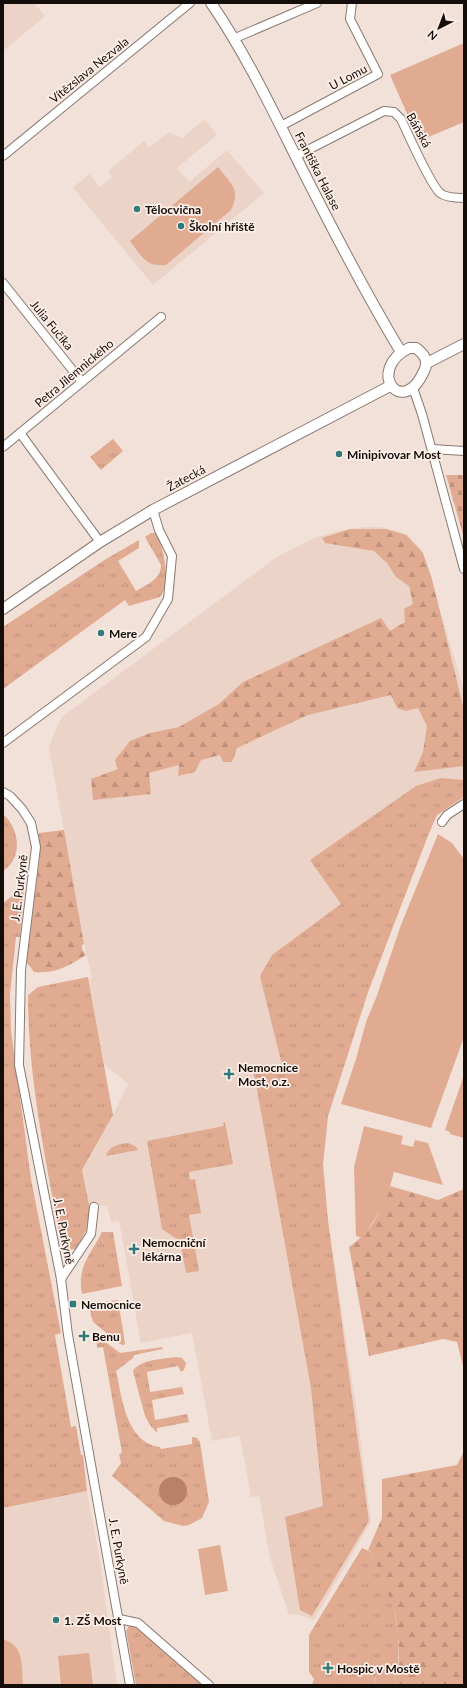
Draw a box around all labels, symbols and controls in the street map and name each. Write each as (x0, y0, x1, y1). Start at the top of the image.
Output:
north arrow (419, 8, 459, 48)
text: N (424, 28, 439, 43)
street label: Vítězslava Nezvala (46, 34, 132, 106)
street label: U Lomu (326, 61, 370, 93)
street label: Báňská (403, 110, 435, 150)
street label: Františka Halase (292, 129, 344, 213)
place label: Tělocvična (145, 202, 201, 217)
marker: Tělocvična (132, 204, 142, 214)
place label: Školní hřiště (189, 219, 255, 234)
marker: Školní hřiště (176, 221, 186, 231)
street label: Julia Fučíka (27, 297, 77, 353)
street label: Petra Jilemnického (32, 336, 117, 410)
place label: Minipivovar Most (347, 447, 442, 462)
marker: Minipivovar Most (334, 449, 344, 459)
street label: Žatecká (164, 462, 208, 494)
place label: Mere (109, 626, 138, 641)
marker: Mere (96, 628, 106, 638)
street label: J. E. Purkyně (7, 854, 31, 922)
place label: Nemocnice Most, o.z. (238, 1060, 299, 1089)
marker: Nemocnice Most, o.z. (223, 1068, 235, 1080)
street label: J. E. Purkyně (50, 1197, 78, 1265)
place label: Nemocniční lékárna (142, 1235, 207, 1264)
marker: Nemocniční lékárna (129, 1244, 139, 1254)
place label: Nemocnice (81, 1297, 142, 1312)
marker: Nemocnice (68, 1299, 78, 1309)
place label: Benu (92, 1329, 120, 1344)
marker: Benu (79, 1331, 89, 1341)
street label: J. E. Purkyně (106, 1517, 132, 1585)
place label: 1. ZŠ Most (64, 1613, 122, 1628)
marker: 1. ZŠ Most (51, 1615, 61, 1625)
place label: Hospic v Mostě (337, 1661, 420, 1676)
marker: Hospic v Mostě (322, 1662, 334, 1674)

